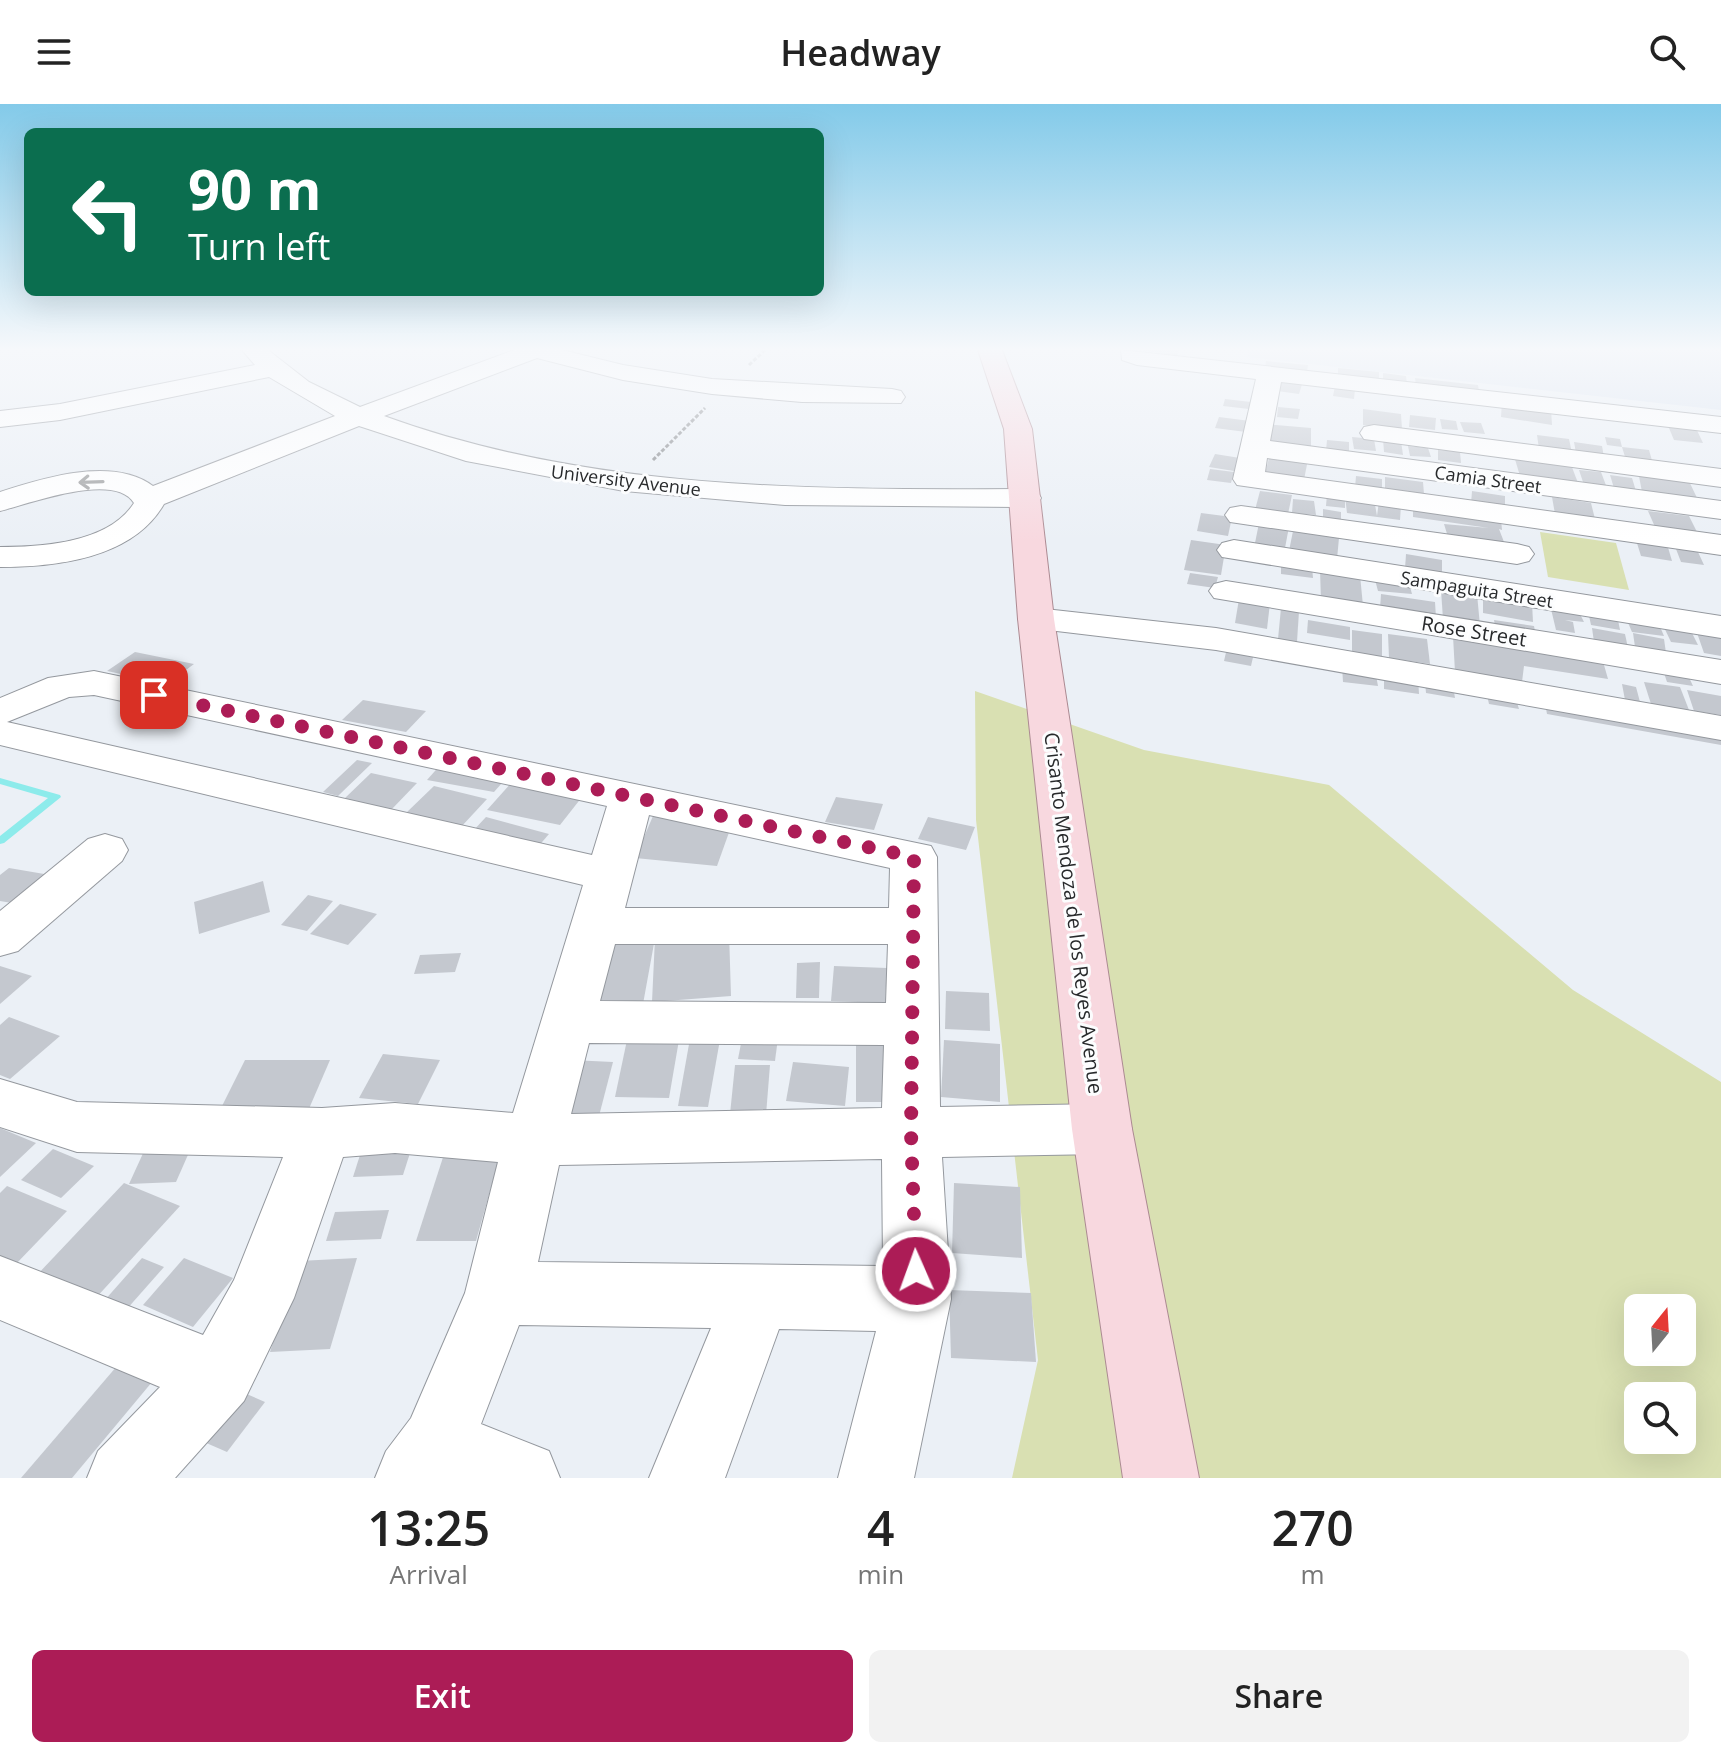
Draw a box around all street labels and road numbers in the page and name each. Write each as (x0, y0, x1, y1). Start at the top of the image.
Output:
street label: University Avenue (550, 459, 702, 501)
street label: Camia Street (1433, 460, 1543, 498)
street label: Sampaguita Street (1399, 565, 1555, 613)
street label: Rose Street (1419, 609, 1529, 653)
street label: Crisanto Mendoza de los Reyes Avenue (1038, 731, 1110, 1095)

